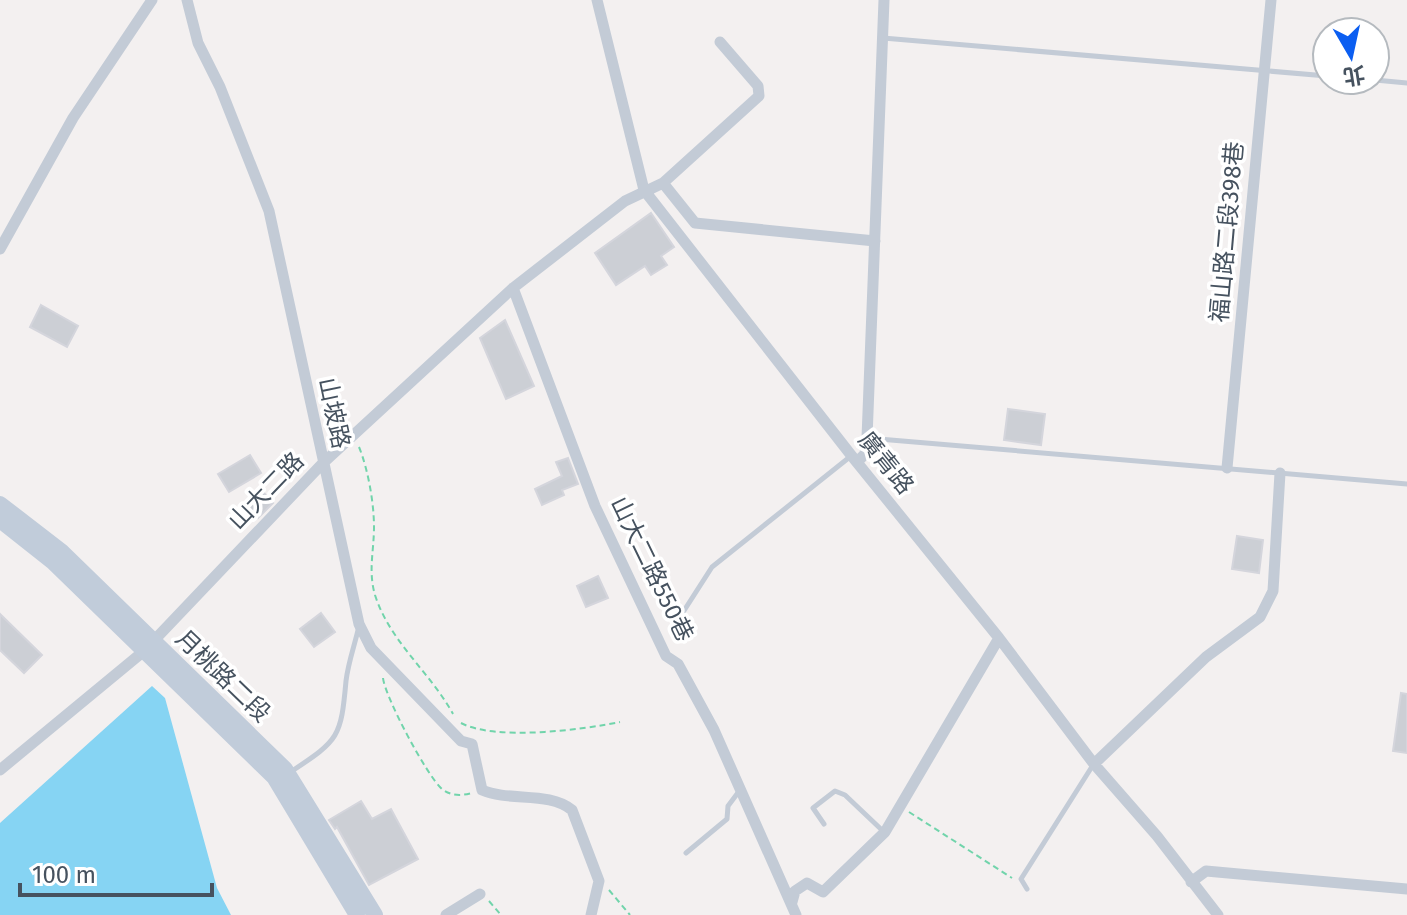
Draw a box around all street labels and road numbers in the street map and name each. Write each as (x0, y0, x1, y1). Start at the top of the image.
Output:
street label: 福山路二段398巷 (1205, 140, 1249, 324)
street label: 山坡路 (313, 375, 355, 451)
street label: 廣青路 (852, 426, 920, 500)
street label: 山大二路 (223, 447, 309, 535)
street label: 山大二路550巷 (605, 492, 699, 646)
street label: 月桃路二段 (170, 624, 276, 728)

